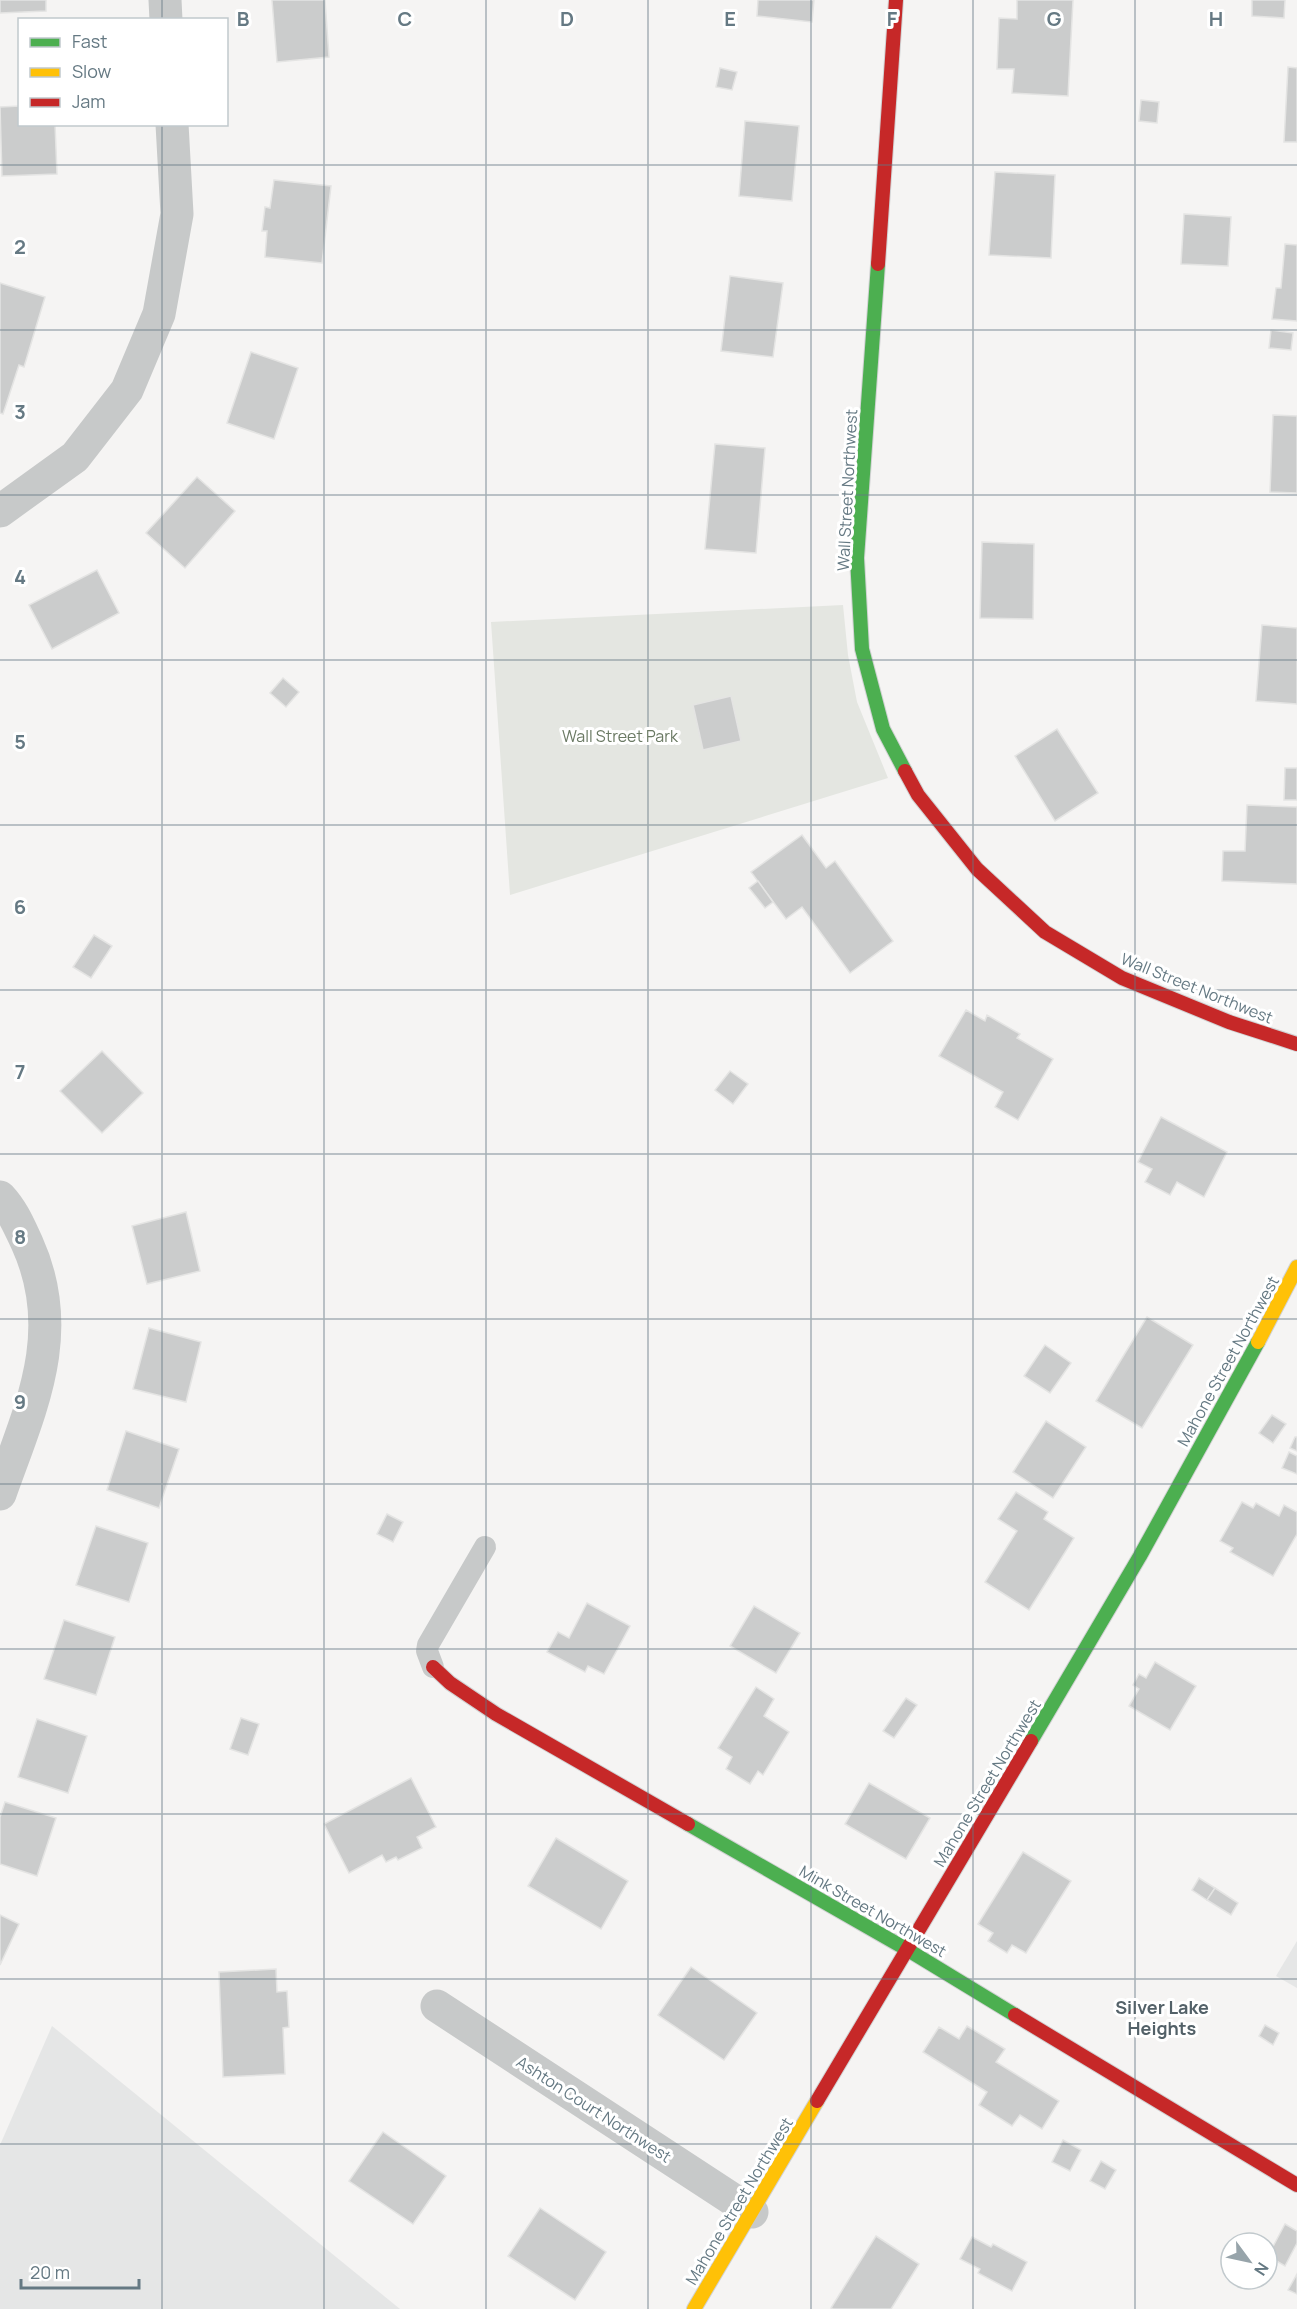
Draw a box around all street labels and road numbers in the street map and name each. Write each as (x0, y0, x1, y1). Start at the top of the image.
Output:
street label: Wall Street Northwest (832, 408, 862, 572)
street label: Wall Street Northwest (1118, 947, 1276, 1029)
street label: Mahone Street Northwest (1172, 1272, 1284, 1450)
street label: Mahone Street Northwest (928, 1695, 1046, 1871)
street label: Mink Street Northwest (796, 1860, 950, 1962)
street label: Ashton Court Northwest (512, 2051, 676, 2167)
street label: Mahone Street Northwest (680, 2113, 798, 2289)

